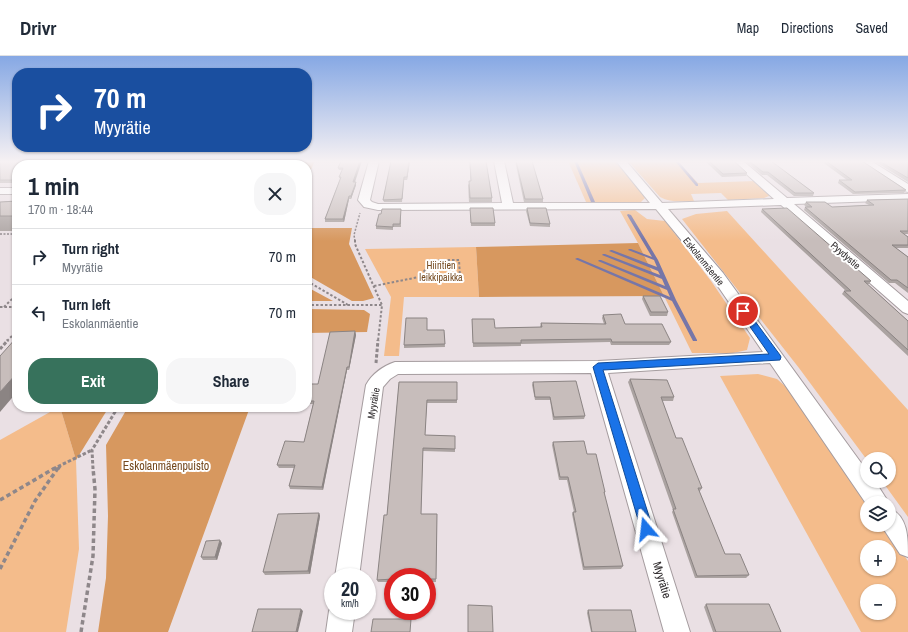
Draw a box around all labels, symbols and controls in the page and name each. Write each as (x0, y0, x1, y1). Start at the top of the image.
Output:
text: Drivr (20, 15, 56, 41)
text: Map (737, 19, 759, 37)
text: Directions (781, 19, 833, 37)
text: Saved (855, 19, 888, 37)
text: 70 m (94, 79, 146, 117)
icon: right (28, 84, 80, 136)
text: Myyrätie (94, 115, 151, 140)
text: 1 min (28, 170, 79, 202)
button: close (254, 173, 296, 215)
text: 170 m · 18:44 (28, 201, 93, 218)
street label: Eskolanmäentie (680, 234, 727, 289)
text: Turn right (62, 238, 119, 259)
street label: Pyydystie (828, 239, 864, 272)
icon: right (28, 246, 50, 268)
text: 70 m (269, 246, 296, 267)
text: Myyrätie (62, 259, 103, 276)
park label: Hiiritien leikkipaikka (419, 259, 463, 284)
text: Turn left (62, 294, 110, 315)
pin (726, 294, 760, 328)
icon: arrive (732, 300, 754, 322)
icon: left (28, 302, 50, 324)
text: 70 m (269, 302, 296, 323)
text: Eskolanmäentie (62, 315, 138, 332)
button: Exit (28, 358, 158, 404)
button: Share (166, 358, 296, 404)
street label: Myyrätie (364, 386, 383, 420)
map controls (860, 452, 896, 620)
button: search (860, 452, 896, 488)
park label: Eskolanmäenpuisto (123, 458, 209, 474)
button: layers (860, 496, 896, 532)
position arrow (625, 508, 667, 550)
button: + (860, 540, 896, 576)
street label: Myyrätie (649, 560, 675, 600)
speed limit sign: 30 (384, 568, 436, 620)
text: 20 (341, 575, 359, 602)
button: − (860, 584, 896, 620)
text: km/h (341, 597, 359, 610)

